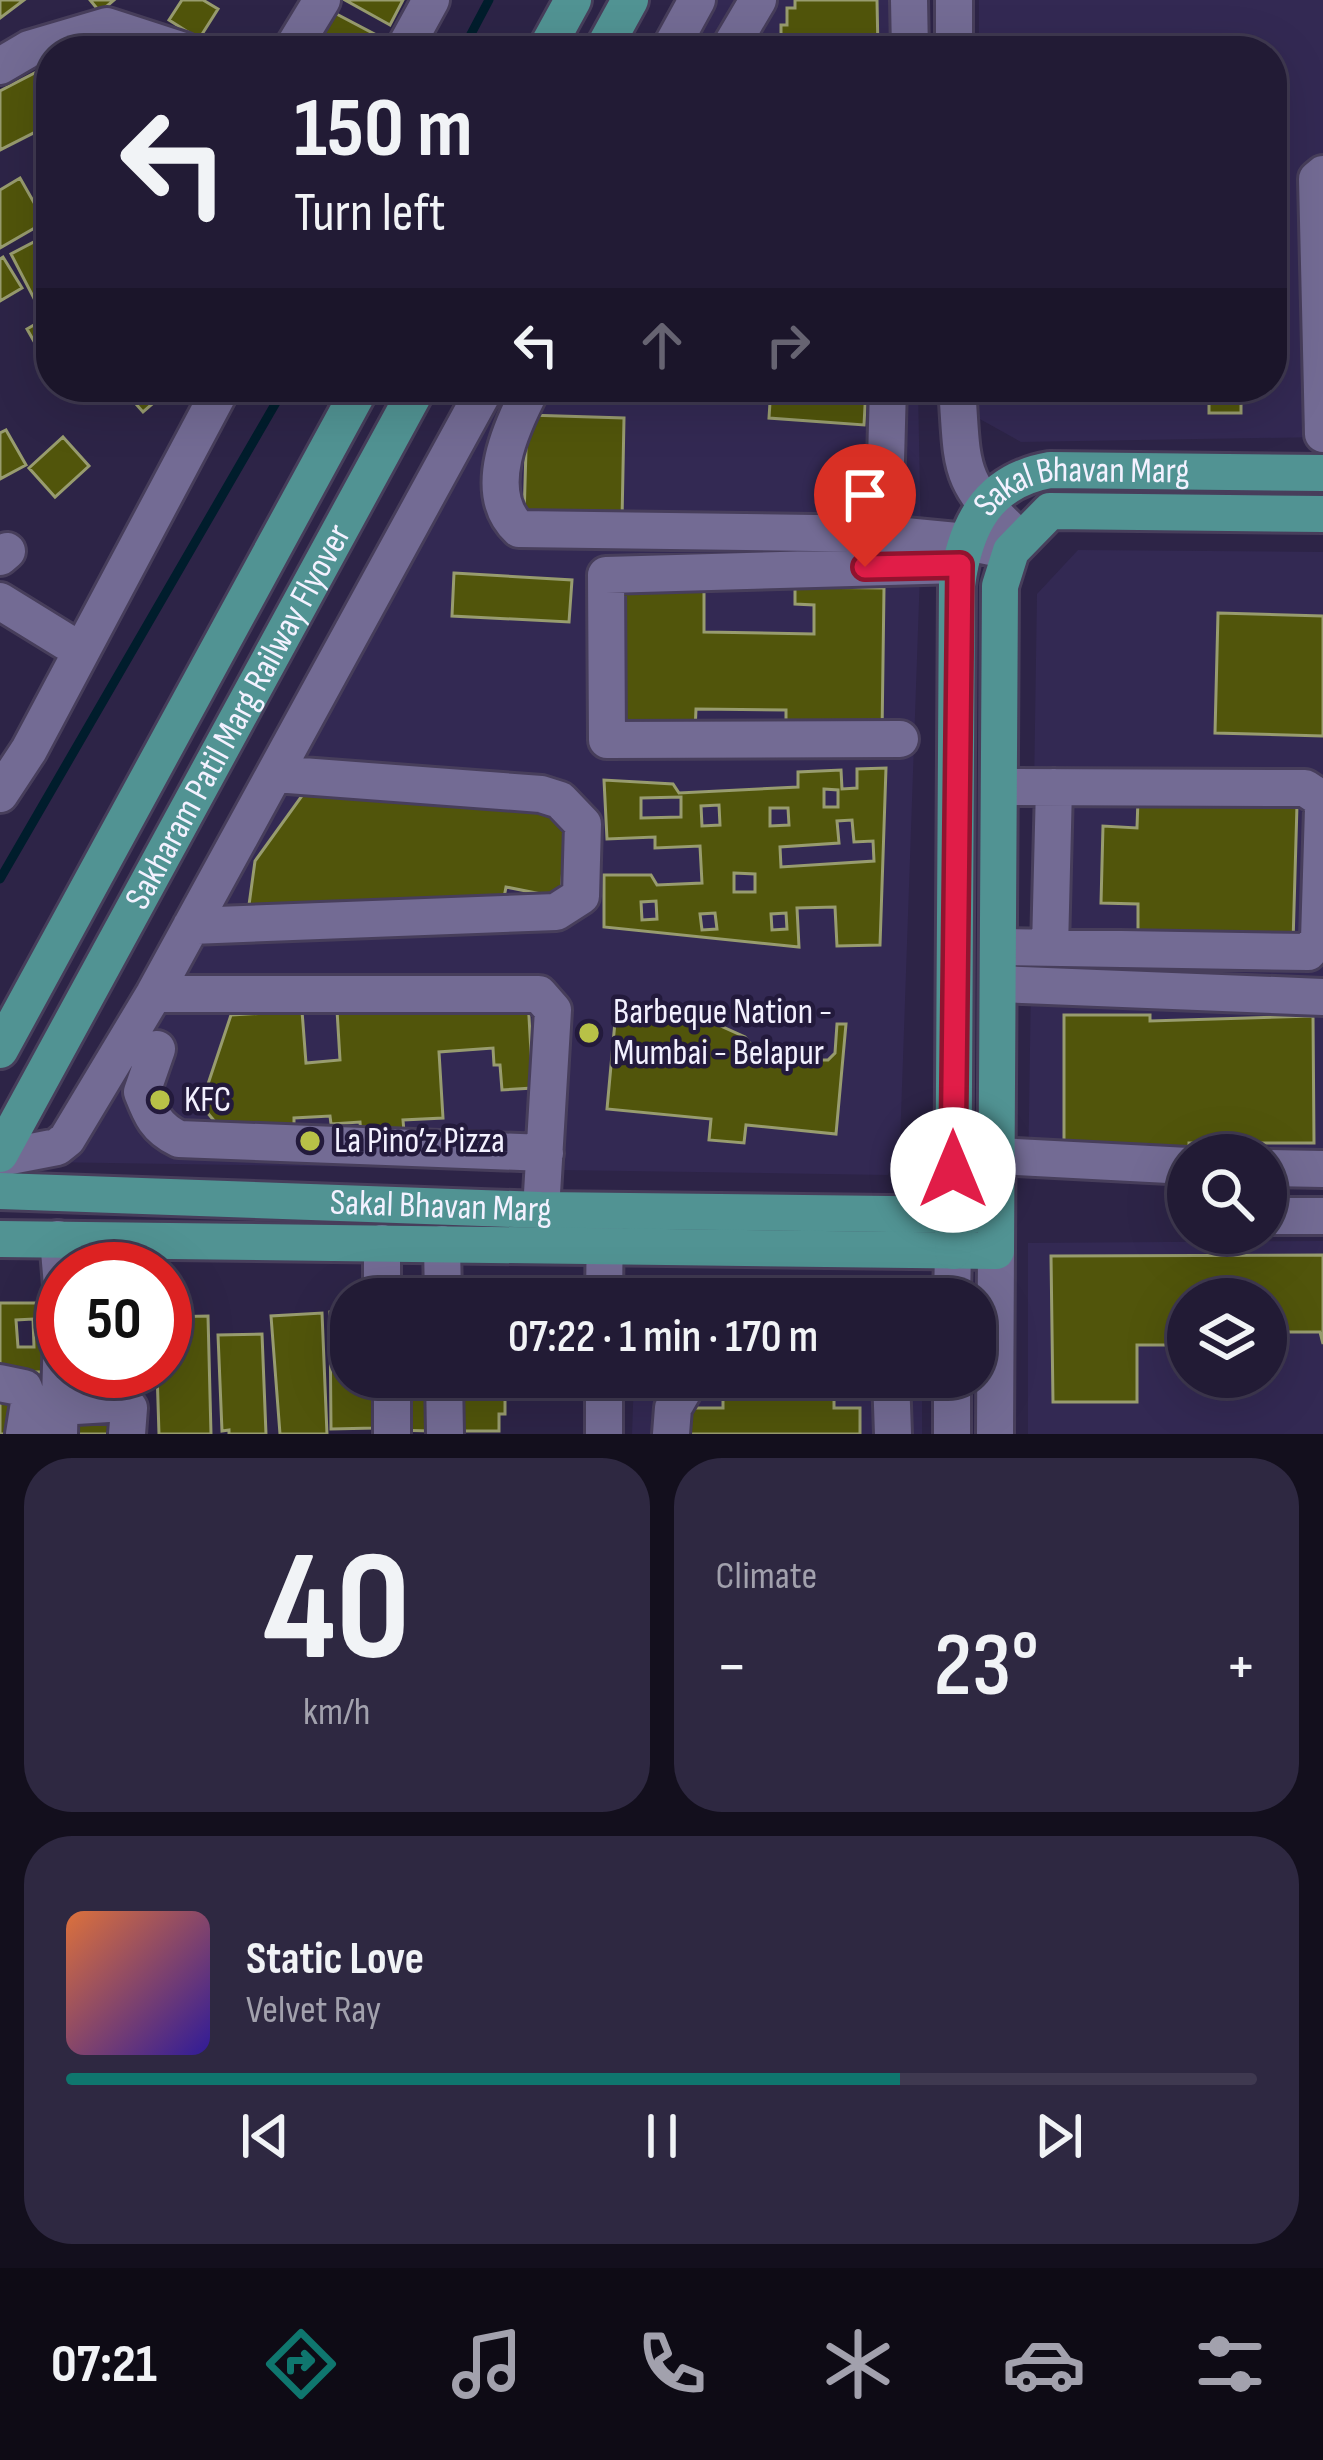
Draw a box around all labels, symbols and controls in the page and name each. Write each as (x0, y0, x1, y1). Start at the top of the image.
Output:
text: 150 m (294, 79, 473, 180)
icon: left (96, 84, 252, 240)
text: Turn left (294, 181, 446, 246)
icon: left (503, 312, 569, 378)
icon: ahead (629, 312, 695, 378)
icon: right (755, 312, 821, 378)
pin (814, 444, 916, 567)
street label: Sakal Bhavan Marg (964, 448, 1190, 525)
icon: arrive (832, 462, 898, 528)
street label: Sakharam Patil Marg Railway Flyover (116, 517, 361, 917)
place label: Barbeque Nation - Mumbai - Belapur (613, 991, 832, 1075)
marker: Barbeque Nation - Mumbai - Belapur (576, 1020, 602, 1046)
place label: KFC (184, 1079, 231, 1122)
marker: KFC (147, 1087, 173, 1113)
position arrow (890, 1107, 1016, 1233)
place label: La Pino’z Pizza (334, 1120, 505, 1163)
marker: La Pino’z Pizza (297, 1128, 323, 1154)
map controls (1167, 1134, 1287, 1398)
button: search (1167, 1134, 1287, 1254)
street label: Sakal Bhavan Marg (329, 1181, 552, 1232)
speed limit sign: 50 (36, 1242, 192, 1398)
button: layers (1167, 1278, 1287, 1398)
text: 07:22 · 1 min · 170 m (508, 1310, 818, 1365)
text: 40 (263, 1517, 410, 1704)
text: Climate (716, 1553, 817, 1600)
text: 23° (934, 1613, 1039, 1721)
text: − (716, 1628, 748, 1707)
text: + (1225, 1628, 1257, 1707)
text: km/h (303, 1689, 370, 1736)
text: Static Love (246, 1932, 424, 1987)
text: Velvet Ray (246, 1987, 381, 2034)
icon: previous (232, 2103, 298, 2169)
icon: pause (629, 2103, 695, 2169)
icon: next (1026, 2103, 1092, 2169)
icon: directions (259, 2322, 343, 2406)
icon: music (445, 2322, 529, 2406)
icon: phone (630, 2322, 714, 2406)
icon: climate (816, 2322, 900, 2406)
icon: car (1002, 2322, 1086, 2406)
icon: filters (1188, 2322, 1272, 2406)
text: 07:21 (51, 2332, 157, 2397)

